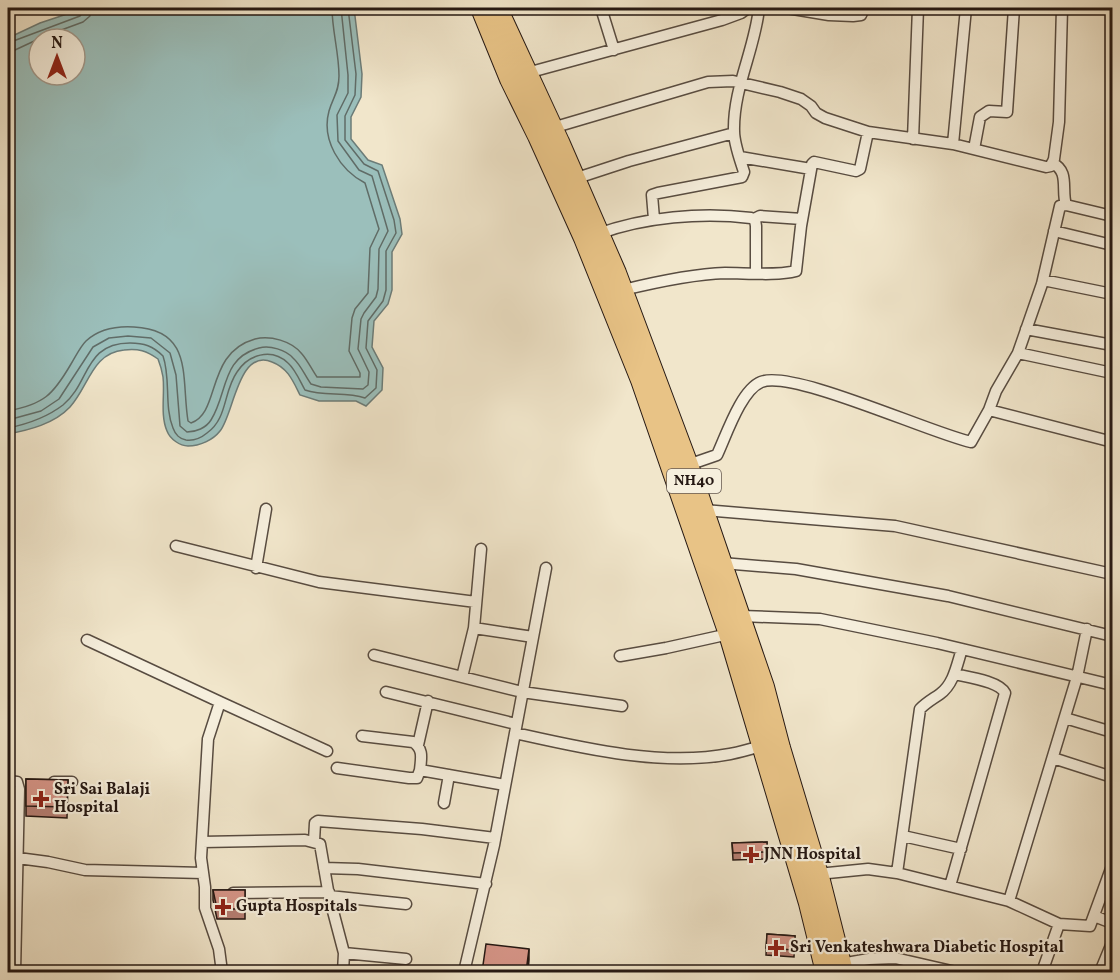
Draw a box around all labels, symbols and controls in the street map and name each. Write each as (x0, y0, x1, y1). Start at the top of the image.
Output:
north arrow (27, 27, 87, 87)
text: N (51, 33, 63, 55)
road number: NH40 (667, 469, 721, 493)
place label: Sri Sai Balaji Hospital (54, 779, 150, 819)
marker: Sri Sai Balaji Hospital (32, 790, 50, 808)
place label: JNN Hospital (763, 844, 861, 866)
marker: JNN Hospital (742, 846, 760, 864)
place label: Gupta Hospitals (236, 896, 357, 918)
marker: Gupta Hospitals (214, 898, 232, 916)
place label: Sri Venkateshwara Diabetic Hospital (790, 937, 1065, 959)
marker: Sri Venkateshwara Diabetic Hospital (767, 939, 785, 957)

